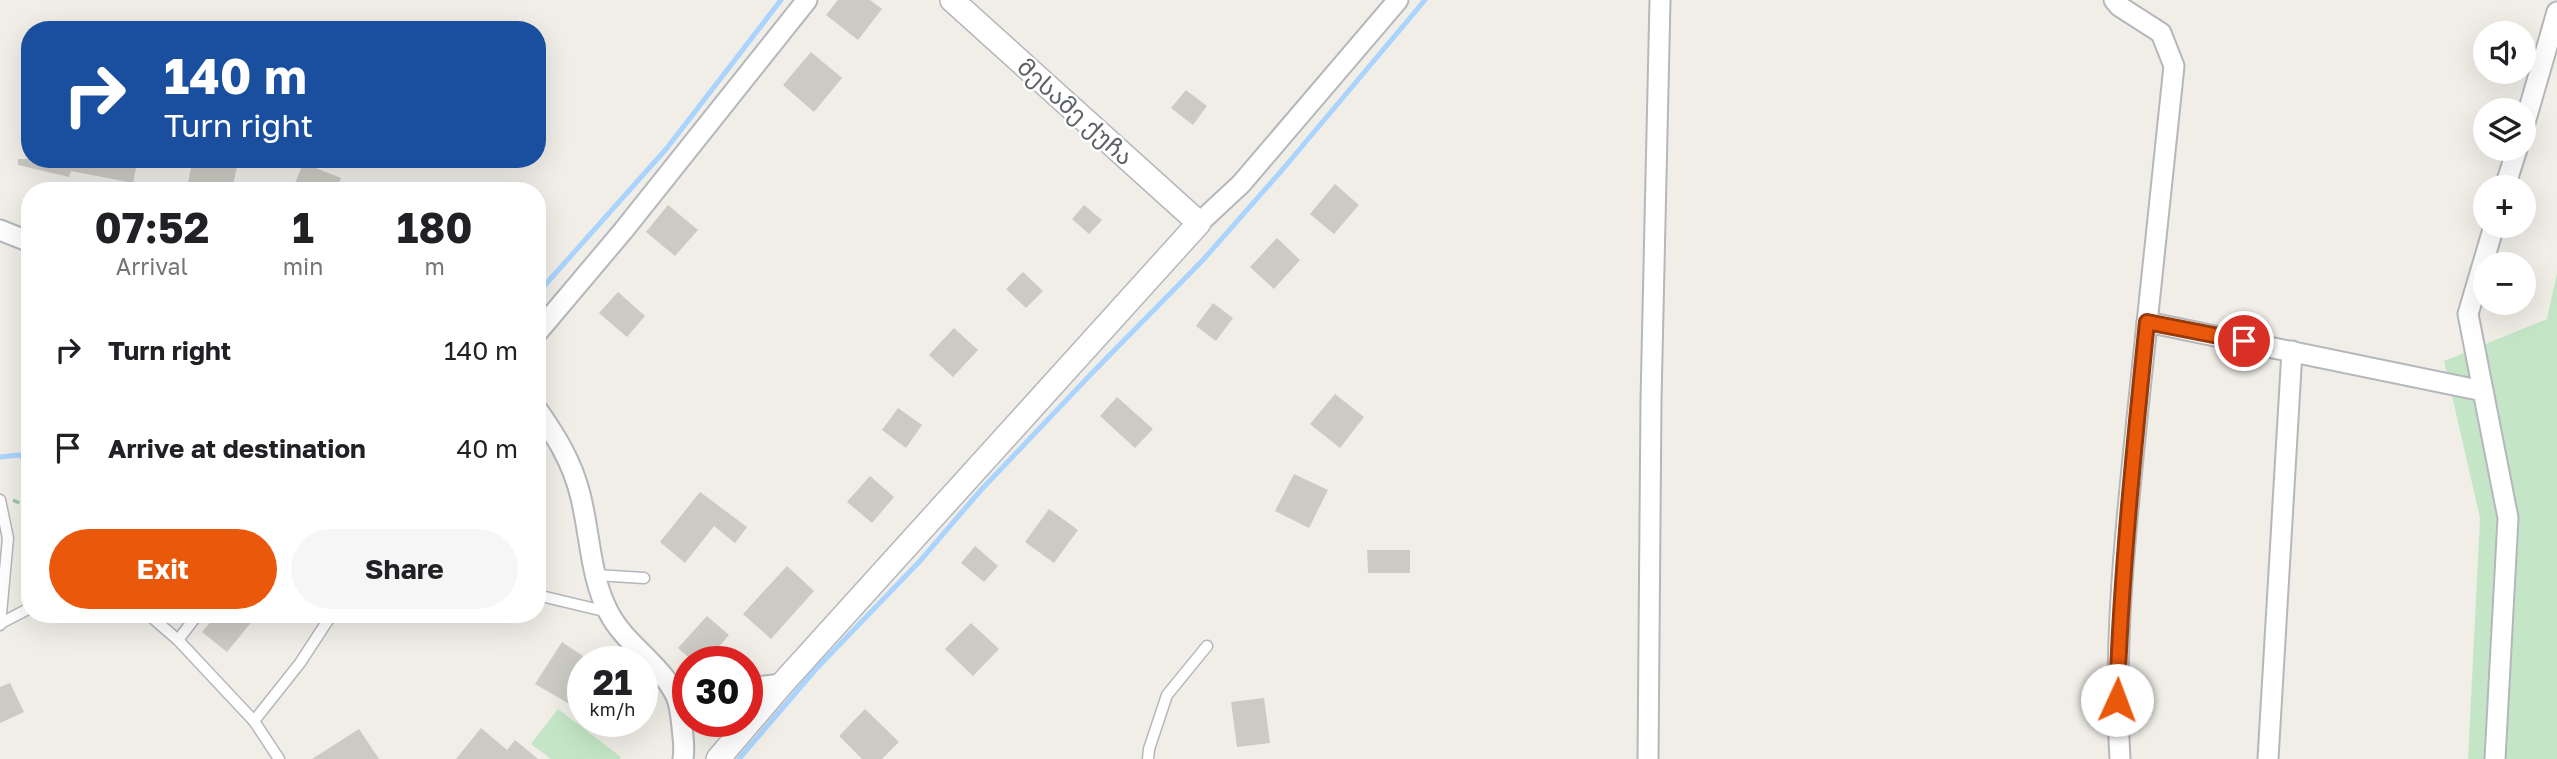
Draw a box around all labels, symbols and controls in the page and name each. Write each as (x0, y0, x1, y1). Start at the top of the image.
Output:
map controls (2473, 21, 2536, 315)
button: sound (2473, 21, 2536, 84)
text: 140 m (164, 46, 307, 105)
icon: right (49, 49, 140, 140)
street label: მესამე ქუჩა (1011, 51, 1140, 171)
button: layers (2473, 98, 2536, 161)
text: Turn right (164, 106, 313, 144)
button: + (2473, 175, 2536, 238)
text: 07:52 (94, 202, 209, 252)
text: 1 (292, 202, 314, 252)
text: 180 (397, 202, 473, 252)
text: Arrival (116, 252, 188, 280)
text: min (283, 252, 323, 280)
text: m (424, 252, 445, 280)
button: − (2473, 252, 2536, 315)
pin (2214, 311, 2274, 371)
icon: arrive (2225, 322, 2263, 360)
icon: right (49, 331, 87, 369)
text: Turn right (108, 335, 231, 366)
text: 140 m (444, 335, 518, 366)
icon: arrive (49, 429, 87, 467)
text: Arrive at destination (108, 433, 366, 464)
text: 40 m (457, 433, 518, 464)
button: Exit (49, 529, 277, 609)
button: Share (291, 529, 518, 609)
speed limit sign: 30 (672, 646, 763, 737)
text: 21 (593, 661, 632, 703)
position arrow (2080, 663, 2154, 737)
text: km/h (590, 698, 635, 720)

